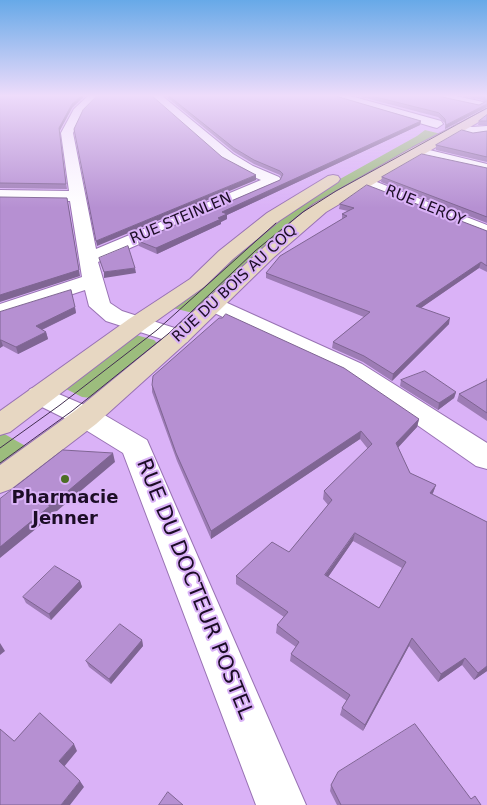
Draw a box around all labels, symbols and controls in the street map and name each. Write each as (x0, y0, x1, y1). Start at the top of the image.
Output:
street label: RUE LEROY (383, 182, 467, 230)
street label: RUE STEINLEN (128, 190, 234, 248)
street label: RUE DU BOIS AU COQ (169, 222, 301, 346)
street label: RUE DU DOCTEUR POSTEL (130, 455, 258, 723)
marker: Pharmacie Jenner (59, 473, 71, 485)
place label: Pharmacie Jenner (12, 487, 118, 530)

